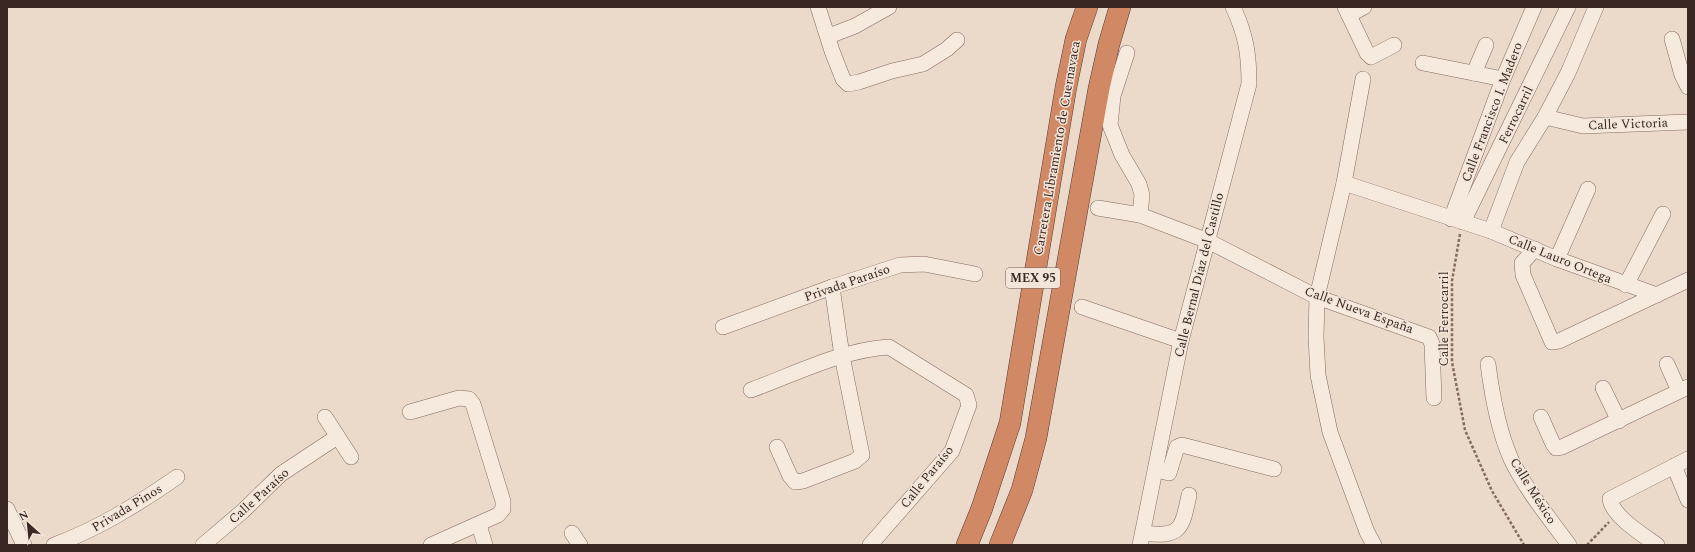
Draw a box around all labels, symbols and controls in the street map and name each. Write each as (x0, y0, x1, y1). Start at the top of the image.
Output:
street label: Carretera Libramiento de Cuernavaca (1028, 39, 1086, 257)
street label: Calle Francisco I. Madero (1456, 39, 1528, 185)
street label: Ferrocarril (1493, 83, 1539, 147)
street label: Calle Victoria (1588, 113, 1669, 135)
street label: Calle Bernal Díaz del Castillo (1169, 191, 1229, 359)
street label: Calle Lauro Ortega (1505, 229, 1615, 289)
street label: Privada Paraíso (801, 259, 893, 307)
road number: MEX 95 (1006, 268, 1060, 288)
street label: Calle Ferrocarril (1434, 271, 1454, 367)
street label: Calle Nueva España (1302, 281, 1417, 339)
street label: Calle Paraíso (895, 441, 959, 513)
street label: Calle México (1505, 454, 1561, 528)
street label: Calle Paraíso (224, 463, 294, 529)
street label: Privada Pinos (88, 479, 166, 537)
north arrow (8, 504, 48, 544)
text: N (16, 506, 32, 525)

